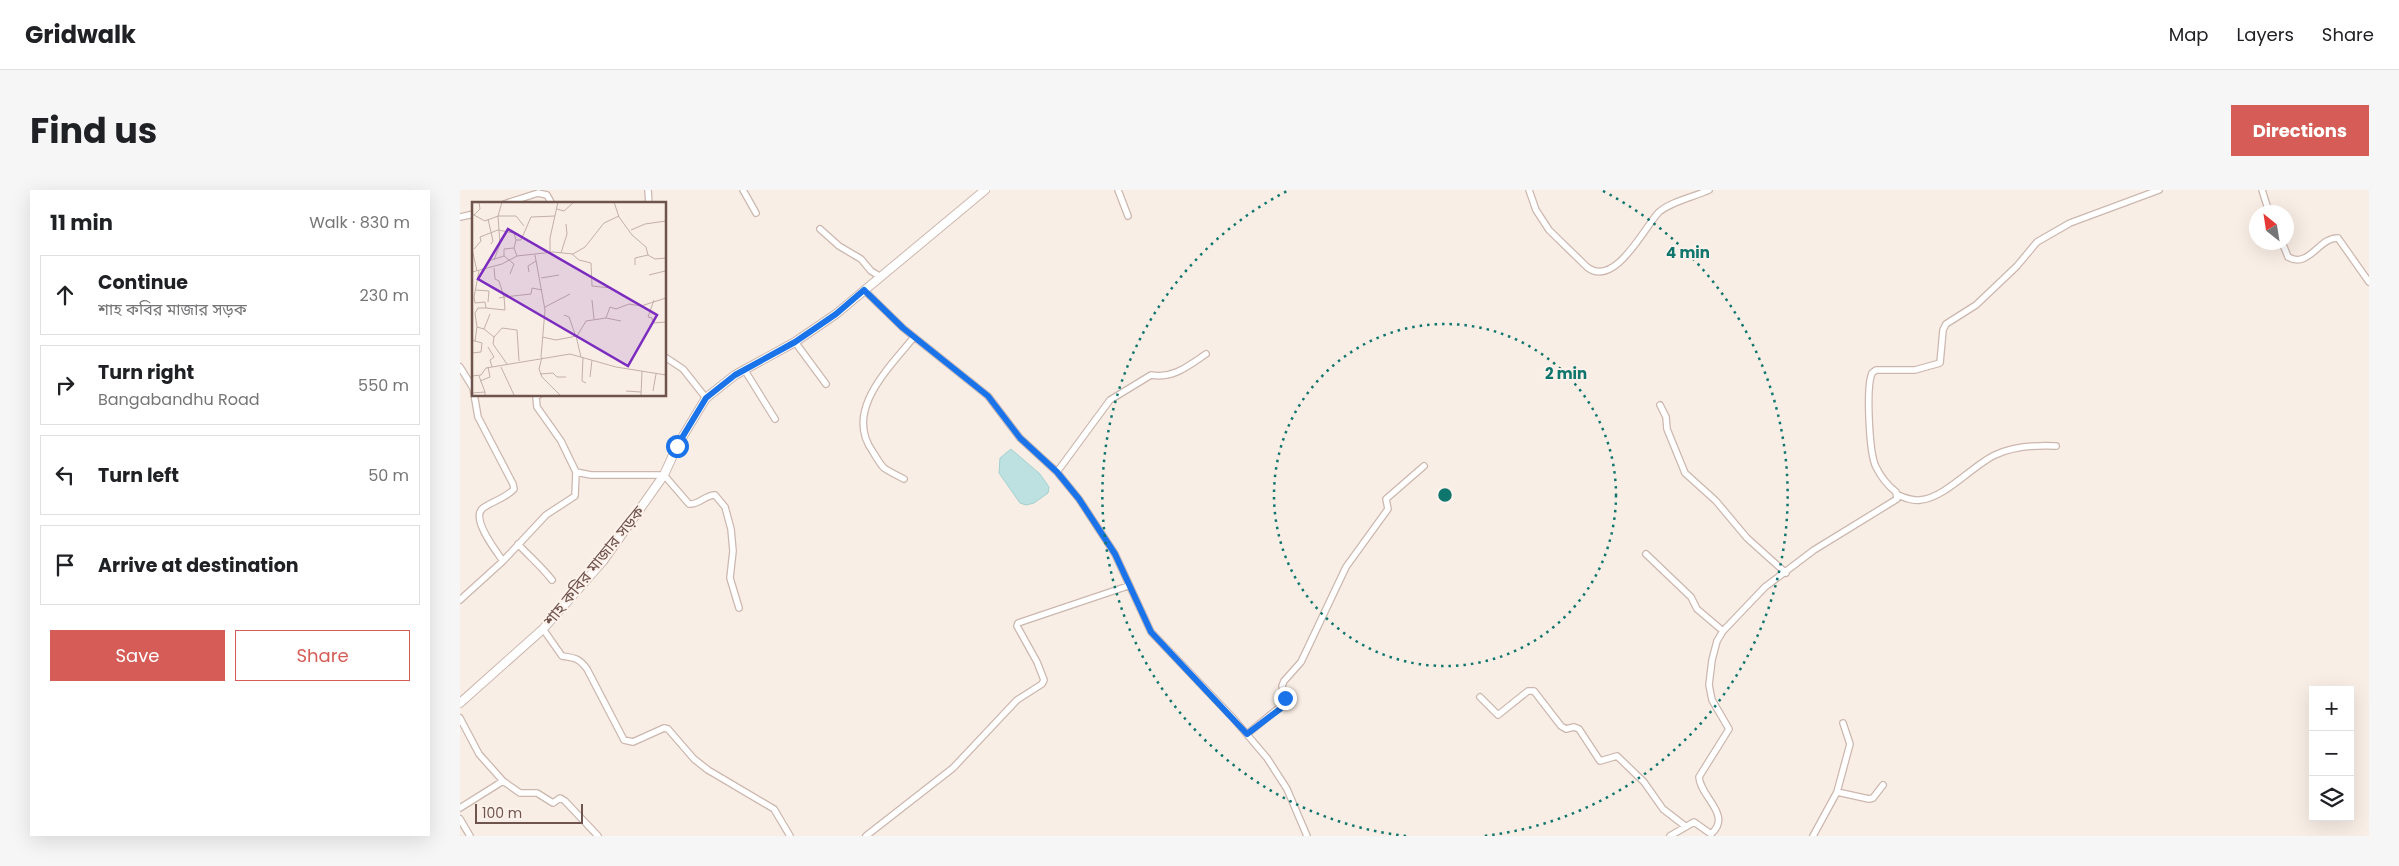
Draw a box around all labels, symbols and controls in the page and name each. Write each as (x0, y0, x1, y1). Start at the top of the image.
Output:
text: Gridwalk (25, 18, 136, 51)
text: Map (2169, 22, 2209, 47)
text: Layers (2237, 22, 2294, 47)
text: Share (2322, 22, 2374, 47)
button: Directions (2231, 105, 2369, 156)
text: Find us (30, 106, 157, 155)
inset map (472, 202, 666, 396)
north arrow (2249, 205, 2294, 250)
text: 11 min (50, 208, 113, 237)
text: Walk · 830 m (309, 211, 410, 234)
text: 4 min (1666, 242, 1710, 263)
text: Continue (98, 269, 188, 296)
icon: ahead (51, 281, 79, 309)
text: 230 m (360, 284, 409, 307)
text: শাহ কবির মাজার সড়ক (98, 298, 247, 321)
text: Turn right (98, 359, 194, 386)
text: 2 min (1545, 363, 1587, 384)
icon: right (51, 371, 79, 399)
text: 550 m (358, 374, 409, 397)
text: Bangabandhu Road (98, 388, 260, 411)
route start (666, 435, 689, 458)
icon: left (51, 461, 79, 489)
text: Turn left (98, 462, 179, 489)
text: 50 m (368, 464, 409, 487)
centre of rings (1436, 486, 1454, 504)
street label: শাহ কবির মাজার সড়ক (538, 500, 650, 632)
icon: arrive (51, 551, 79, 579)
text: Arrive at destination (98, 552, 299, 579)
button: Save (50, 630, 225, 681)
button: Share (235, 630, 410, 681)
map controls (2309, 686, 2354, 821)
button: + (2309, 686, 2354, 731)
route end (1274, 687, 1297, 710)
button: − (2309, 731, 2354, 776)
button: layers (2309, 776, 2354, 821)
scale bar (475, 801, 582, 824)
text: 100 m (482, 803, 522, 823)

